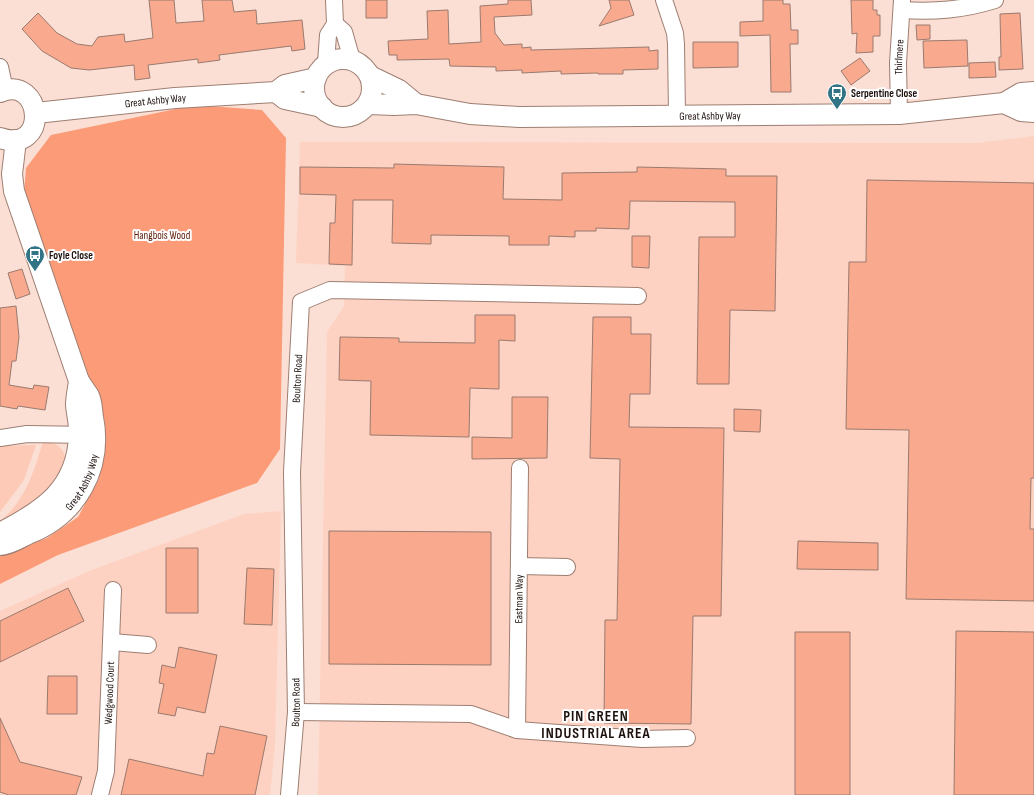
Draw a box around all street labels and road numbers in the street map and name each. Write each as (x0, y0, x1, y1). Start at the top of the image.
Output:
street label: Thirlmere (891, 39, 906, 75)
street label: Great Ashby Way (124, 91, 187, 110)
street label: Great Ashby Way (679, 109, 741, 122)
street label: Boulton Road (289, 353, 305, 403)
street label: Great Ashby Way (62, 452, 100, 513)
street label: Eastman Way (512, 574, 525, 624)
street label: Wedgwood Court (101, 660, 117, 725)
street label: Boulton Road (288, 677, 303, 727)

